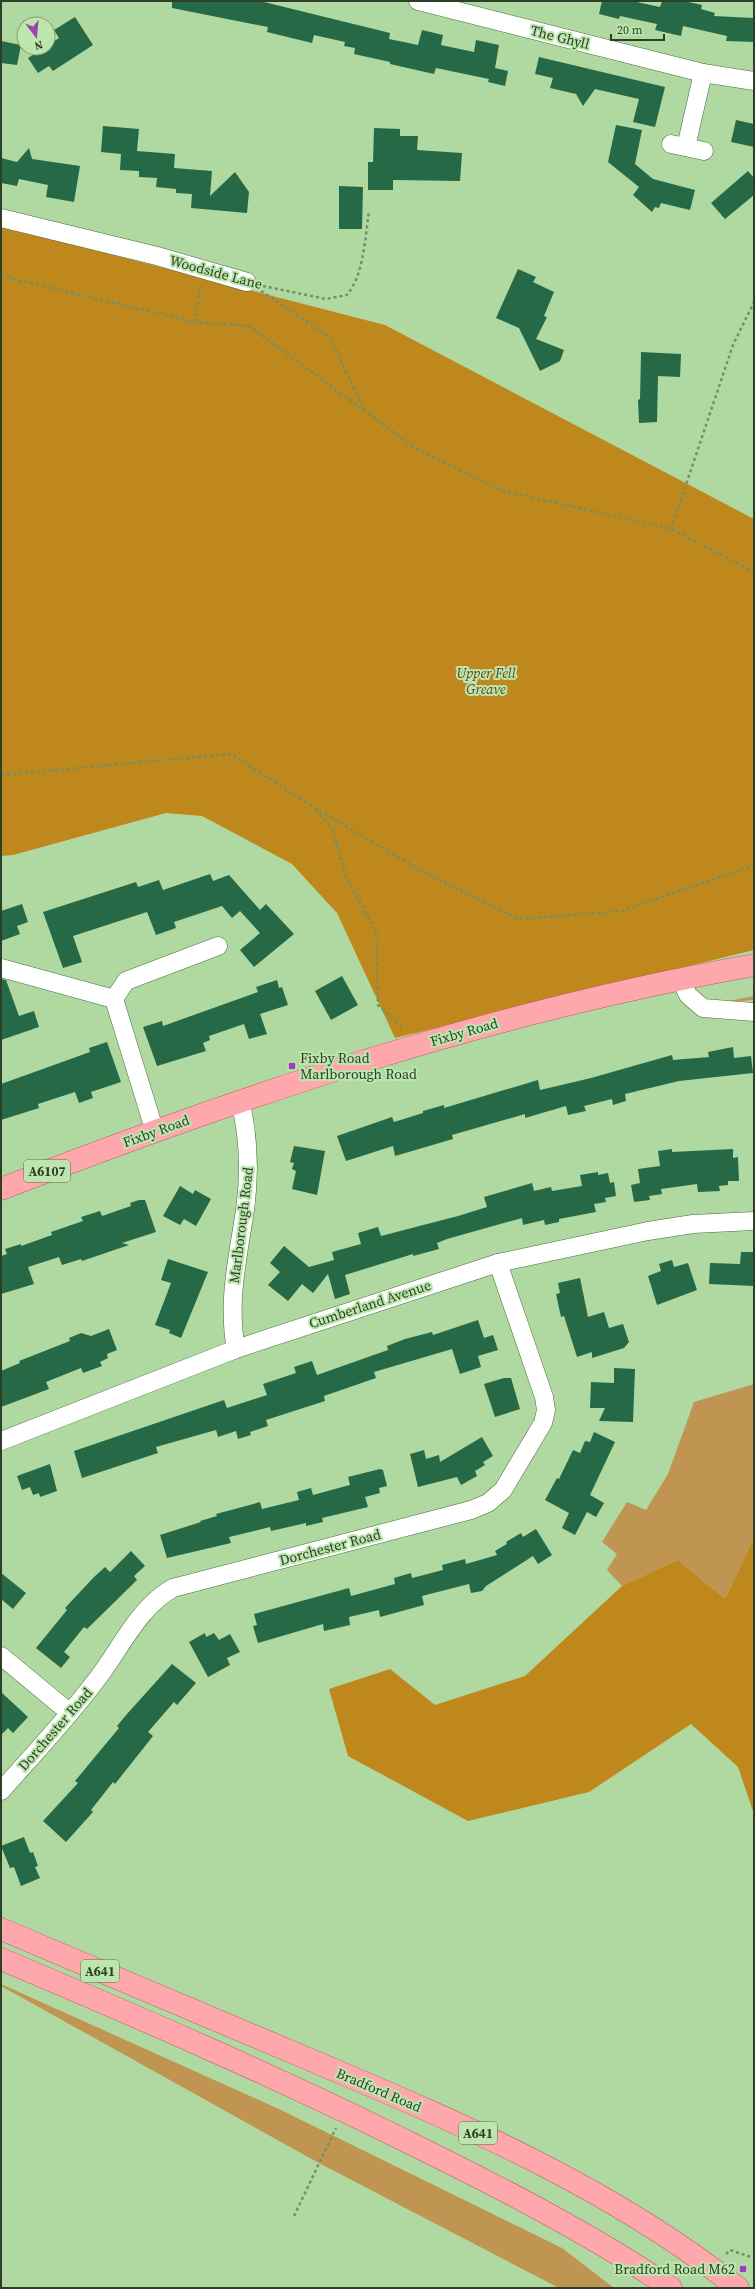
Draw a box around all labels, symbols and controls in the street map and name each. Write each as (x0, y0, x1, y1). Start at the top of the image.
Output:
north arrow (16, 16, 56, 56)
scale bar (611, 16, 664, 42)
street label: The Ghyll (528, 20, 592, 54)
text: 20 m (617, 22, 643, 38)
text: N (33, 37, 45, 53)
street label: Woodside Lane (167, 250, 265, 294)
park label: Upper Fell Greave (456, 663, 516, 699)
street label: Fixby Road (428, 1013, 500, 1051)
place label: Fixby Road Marlborough Road (300, 1048, 417, 1084)
marker: Fixby Road Marlborough Road (287, 1061, 297, 1071)
street label: Fixby Road (120, 1110, 192, 1152)
road number: A6107 (24, 1160, 70, 1182)
street label: Marlborough Road (224, 1166, 258, 1284)
street label: Cumberland Avenue (306, 1275, 434, 1333)
street label: Dorchester Road (277, 1524, 383, 1570)
street label: Dorchester Road (13, 1683, 97, 1775)
road number: A641 (81, 1960, 119, 1982)
street label: Bradford Road (333, 2063, 425, 2117)
road number: A641 (459, 2122, 497, 2144)
place label: Bradford Road M62 (614, 2259, 735, 2279)
marker: Bradford Road M62 (738, 2264, 748, 2274)

